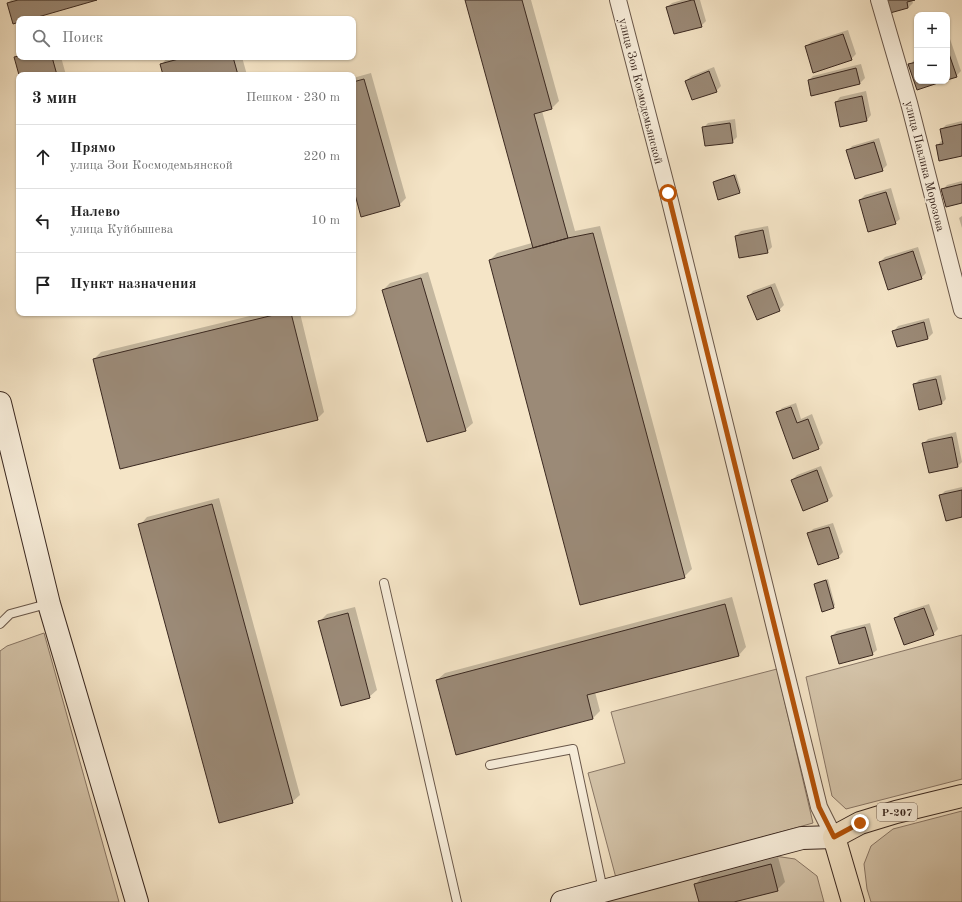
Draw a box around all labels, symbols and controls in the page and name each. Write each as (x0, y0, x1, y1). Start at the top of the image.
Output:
map controls (914, 12, 950, 84)
button: + (914, 12, 950, 48)
search box (16, 16, 356, 60)
street label: улица Зои Космодемьянской (616, 17, 664, 166)
icon: search (30, 27, 52, 49)
text: Поиск (62, 31, 103, 46)
button: − (914, 48, 950, 84)
text: 3 мин (32, 90, 77, 107)
text: Пешком · 230 m (246, 91, 340, 104)
street label: улица Павлика Морозова (902, 100, 946, 233)
text: Прямо (70, 141, 116, 156)
icon: ahead (32, 146, 54, 168)
text: 220 m (303, 150, 340, 163)
text: улица Зои Космодемьянской (70, 159, 233, 172)
route start (659, 184, 677, 202)
text: Налево (70, 205, 120, 220)
icon: left (32, 210, 54, 232)
text: 10 m (311, 214, 340, 227)
text: улица Куйбышева (70, 223, 173, 236)
icon: arrive (32, 274, 54, 296)
text: Пункт назначения (70, 277, 197, 292)
road number: Р-207 (877, 803, 917, 821)
route end (851, 814, 869, 832)

